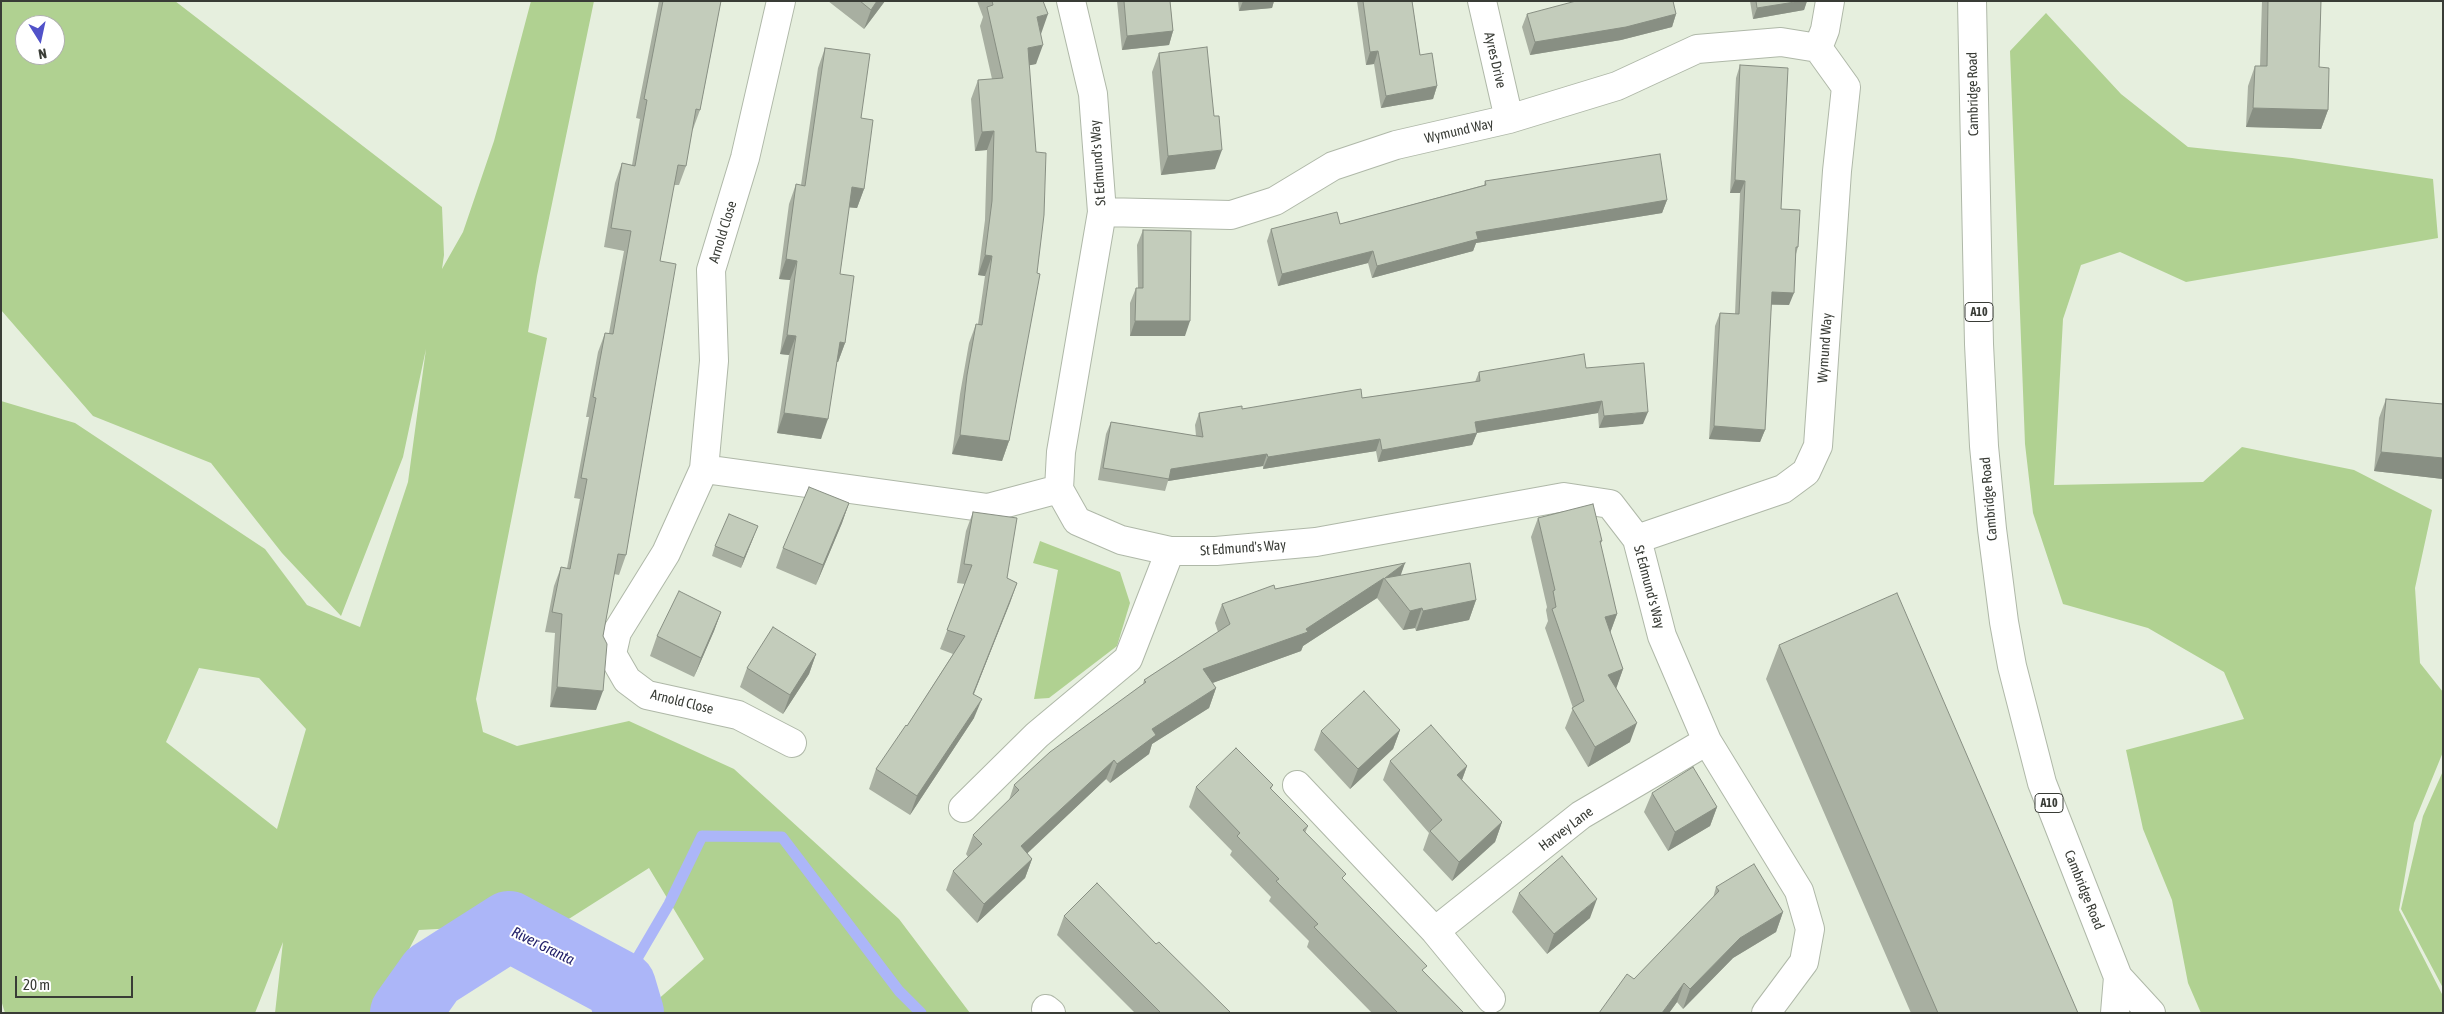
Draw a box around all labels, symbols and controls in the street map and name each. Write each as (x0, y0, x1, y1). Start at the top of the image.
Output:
north arrow (15, 15, 65, 65)
street label: Ayres Drive (1480, 30, 1510, 90)
text: N (37, 45, 48, 62)
street label: Cambridge Road (1964, 52, 1982, 136)
street label: Wymund Way (1423, 115, 1495, 147)
street label: St Edmund's Way (1087, 120, 1109, 206)
street label: Arnold Close (706, 199, 740, 265)
road number: A10 (1965, 302, 1993, 322)
street label: Wymund Way (1814, 312, 1836, 384)
street label: Cambridge Road (1977, 456, 2001, 542)
street label: St Edmund's Way (1200, 537, 1286, 559)
street label: St Edmund's Way (1630, 543, 1668, 631)
street label: Arnold Close (649, 686, 715, 718)
road number: A10 (2035, 794, 2063, 812)
street label: Harvey Lane (1536, 803, 1596, 855)
street label: Cambridge Road (2060, 848, 2108, 932)
water label: River Granta (509, 923, 577, 969)
scale bar (18, 966, 135, 998)
text: 20 m (23, 976, 50, 993)

